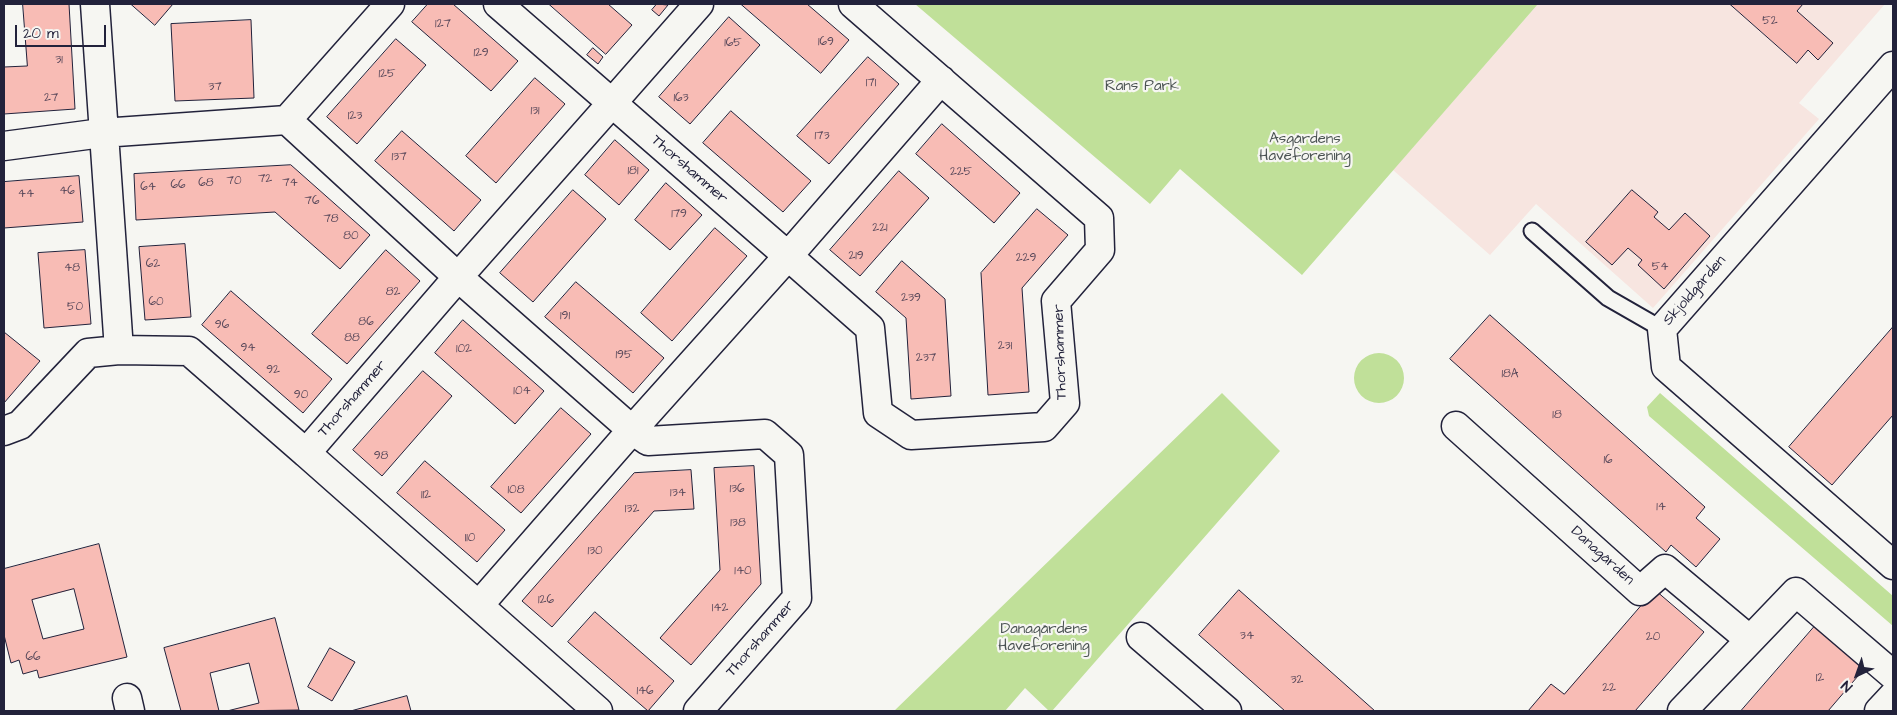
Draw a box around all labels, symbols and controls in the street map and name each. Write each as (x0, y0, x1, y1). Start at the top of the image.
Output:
house number: 52 (1762, 14, 1778, 28)
scale bar (18, 15, 109, 47)
house number: 127 (435, 17, 451, 31)
text: 20 m (23, 23, 59, 44)
house number: 169 (818, 35, 834, 49)
house number: 165 (724, 36, 742, 50)
house number: 129 (473, 46, 489, 60)
house number: 31 (55, 53, 63, 67)
house number: 125 (379, 67, 395, 81)
house number: 171 (866, 76, 876, 90)
park label: Rans Park (1105, 78, 1179, 96)
house number: 37 (208, 80, 222, 94)
house number: 27 (44, 91, 58, 105)
house number: 163 (673, 91, 689, 105)
house number: 131 (530, 104, 540, 118)
house number: 123 (348, 109, 362, 123)
house number: 173 (814, 129, 830, 143)
park label: Asgårdens Haveforening (1259, 131, 1351, 166)
street label: Thorshammer (647, 132, 731, 208)
house number: 137 (391, 150, 407, 164)
house number: 181 (628, 164, 638, 178)
house number: 225 (950, 165, 972, 179)
house number: 72 (258, 172, 272, 186)
house number: 70 (227, 174, 241, 188)
house number: 68 (198, 176, 214, 190)
house number: 74 (282, 176, 298, 190)
house number: 66 (170, 178, 186, 192)
house number: 64 (140, 180, 156, 194)
house number: 46 (59, 184, 75, 198)
house number: 44 (18, 187, 34, 201)
house number: 76 (305, 194, 319, 208)
house number: 179 (671, 207, 687, 221)
house number: 78 (323, 212, 339, 226)
house number: 221 (872, 221, 888, 235)
house number: 80 (343, 229, 359, 243)
house number: 219 (848, 249, 864, 263)
house number: 229 (1016, 251, 1036, 265)
street label: Skjoldgården (1660, 252, 1730, 330)
house number: 62 (146, 257, 160, 271)
house number: 54 (1652, 260, 1668, 274)
house number: 48 (64, 261, 80, 275)
house number: 82 (386, 285, 400, 299)
house number: 239 (901, 291, 921, 305)
house number: 60 (148, 295, 164, 309)
house number: 50 (67, 300, 83, 314)
street label: Thorshammer (1050, 304, 1072, 400)
house number: 191 (560, 309, 570, 323)
house number: 86 (358, 315, 374, 329)
house number: 96 (215, 318, 229, 332)
house number: 88 (344, 331, 360, 345)
house number: 231 (998, 339, 1012, 353)
house number: 94 (240, 341, 256, 355)
house number: 102 (456, 342, 472, 356)
house number: 195 (616, 348, 632, 362)
house number: 237 (916, 351, 936, 365)
street label: Thorshammer (315, 357, 391, 441)
house number: 92 (266, 363, 280, 377)
house number: 18A (1501, 367, 1519, 381)
house number: 104 (513, 384, 531, 398)
house number: 90 (294, 388, 308, 402)
house number: 18 (1552, 408, 1562, 422)
house number: 98 (374, 449, 388, 463)
house number: 16 (1603, 453, 1613, 467)
house number: 136 (729, 482, 745, 496)
house number: 108 (508, 483, 524, 497)
house number: 134 (670, 486, 686, 500)
house number: 112 (421, 488, 431, 502)
house number: 14 (1656, 500, 1666, 514)
house number: 132 (625, 502, 639, 516)
house number: 138 (730, 516, 746, 530)
street label: Danagården (1566, 523, 1638, 589)
house number: 110 (465, 531, 475, 545)
house number: 130 (587, 544, 603, 558)
house number: 140 (734, 564, 752, 578)
house number: 126 (538, 593, 554, 607)
street label: Thorshammer (723, 597, 799, 681)
house number: 142 (712, 601, 728, 615)
park label: Danagårdens Haveforening (998, 621, 1090, 656)
house number: 34 (1240, 629, 1254, 643)
house number: 20 (1646, 630, 1660, 644)
house number: 66 (25, 650, 41, 664)
north arrow (1832, 650, 1882, 700)
house number: 12 (1816, 671, 1824, 685)
house number: 32 (1291, 673, 1303, 687)
text: N (1837, 676, 1857, 697)
house number: 22 (1602, 681, 1616, 695)
house number: 146 (636, 684, 654, 698)

